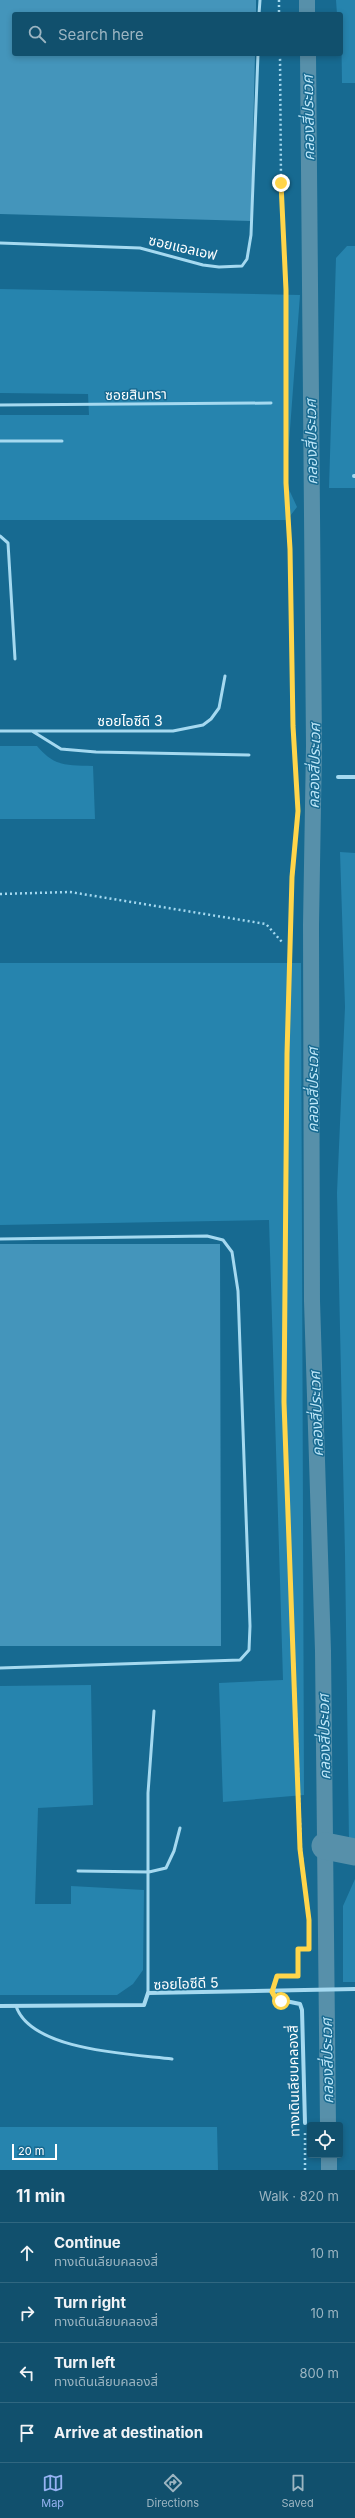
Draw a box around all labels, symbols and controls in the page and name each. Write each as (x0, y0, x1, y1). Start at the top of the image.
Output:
search box (12, 12, 343, 56)
icon: search (26, 23, 48, 45)
text: Search here (58, 25, 144, 44)
water label: คลองสี่ประเวศ (297, 73, 318, 161)
route end (272, 174, 290, 192)
street label: ซอยแอลเอฟ (147, 231, 219, 263)
street label: ซอยสินทรา (105, 385, 167, 403)
water label: คลองสี่ประเวศ (300, 397, 321, 485)
street label: ซอยไอซีดี 3 (97, 712, 163, 729)
water label: คลองสี่ประเวศ (303, 721, 324, 809)
water label: คลองสี่ประเวศ (302, 1046, 322, 1133)
water label: คลองสี่ประเวศ (304, 1369, 327, 1457)
water label: คลองสี่ประเวศ (313, 1692, 334, 1780)
street label: ซอยไอซีดี 5 (153, 1973, 219, 1993)
route start (272, 1992, 290, 2010)
water label: คลองสี่ประเวศ (316, 2016, 337, 2104)
street label: ทางเดินเลียบคลองสี่ (283, 2025, 302, 2137)
map controls (307, 2122, 343, 2158)
button: locate (307, 2122, 343, 2158)
scale bar (12, 2142, 57, 2161)
text: 20 m (18, 2144, 44, 2158)
text: 11 min (16, 2186, 65, 2206)
text: Walk · 820 m (259, 2188, 339, 2204)
text: Continue (54, 2233, 121, 2252)
icon: ahead (16, 2242, 38, 2264)
text: 10 m (310, 2245, 339, 2261)
text: ทางเดินเลียบคลองสี่ (54, 2253, 158, 2269)
text: Turn right (54, 2293, 126, 2312)
icon: right (16, 2302, 38, 2324)
text: 10 m (310, 2305, 339, 2321)
text: ทางเดินเลียบคลองสี่ (54, 2313, 158, 2329)
text: Turn left (54, 2353, 115, 2372)
icon: left (16, 2362, 38, 2384)
text: 800 m (300, 2365, 339, 2381)
text: ทางเดินเลียบคลองสี่ (54, 2373, 158, 2389)
icon: arrive (16, 2422, 38, 2444)
text: Arrive at destination (54, 2423, 203, 2442)
tab: Map (41, 2472, 64, 2510)
tab: Directions (147, 2472, 199, 2510)
tab: Saved (282, 2472, 314, 2510)

